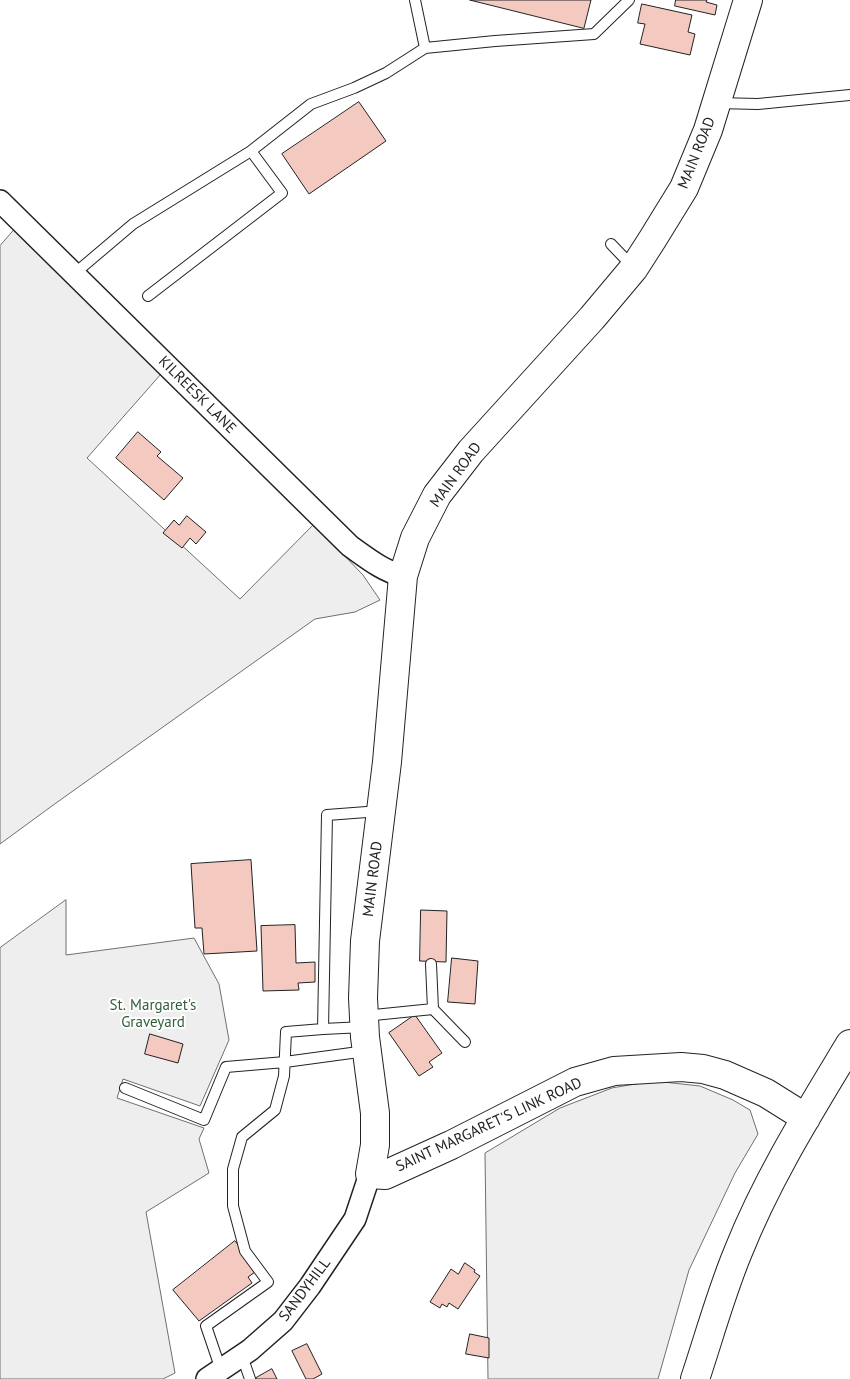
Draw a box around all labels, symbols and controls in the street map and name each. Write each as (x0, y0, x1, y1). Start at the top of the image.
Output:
street label: MAIN ROAD (674, 114, 720, 192)
street label: KILREESK LANE (155, 353, 239, 437)
street label: MAIN ROAD (426, 439, 486, 511)
street label: MAIN ROAD (359, 840, 387, 918)
park label: St. Margaret's Graveyard (110, 997, 196, 1032)
street label: SAINT MARGARET'S LINK ROAD (393, 1074, 585, 1176)
street label: SANDYHILL (275, 1255, 335, 1325)

